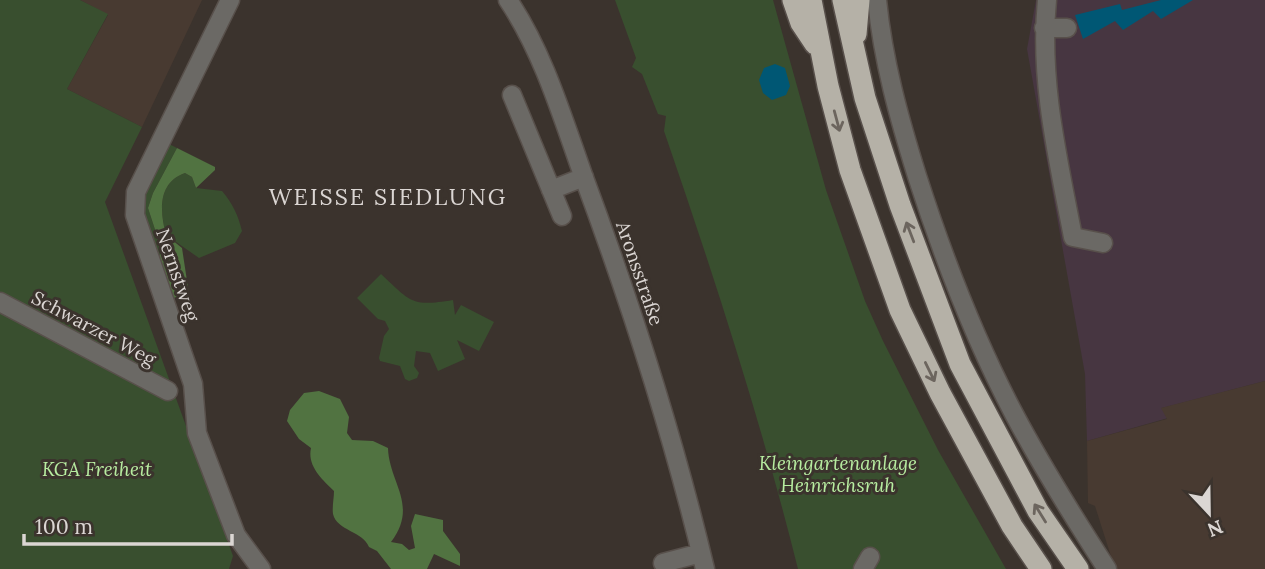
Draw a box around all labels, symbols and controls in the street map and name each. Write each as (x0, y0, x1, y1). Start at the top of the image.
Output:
one-way arrow (832, 110, 845, 132)
district label: WEISSE SIEDLUNG (269, 182, 507, 211)
street label: Aronsstraße (611, 217, 669, 328)
one-way arrow (903, 222, 915, 244)
street label: Nernstweg (151, 225, 205, 325)
street label: Schwarzer Weg (28, 285, 161, 371)
one-way arrow (924, 361, 937, 382)
park label: Kleingartenanlage Heinrichsruh (759, 451, 917, 497)
park label: KGA Freiheit (42, 457, 152, 481)
north arrow (1174, 478, 1244, 548)
scale bar (24, 503, 233, 546)
one-way arrow (1032, 503, 1046, 523)
text: 100 m (35, 513, 93, 540)
text: N (1204, 515, 1227, 543)

